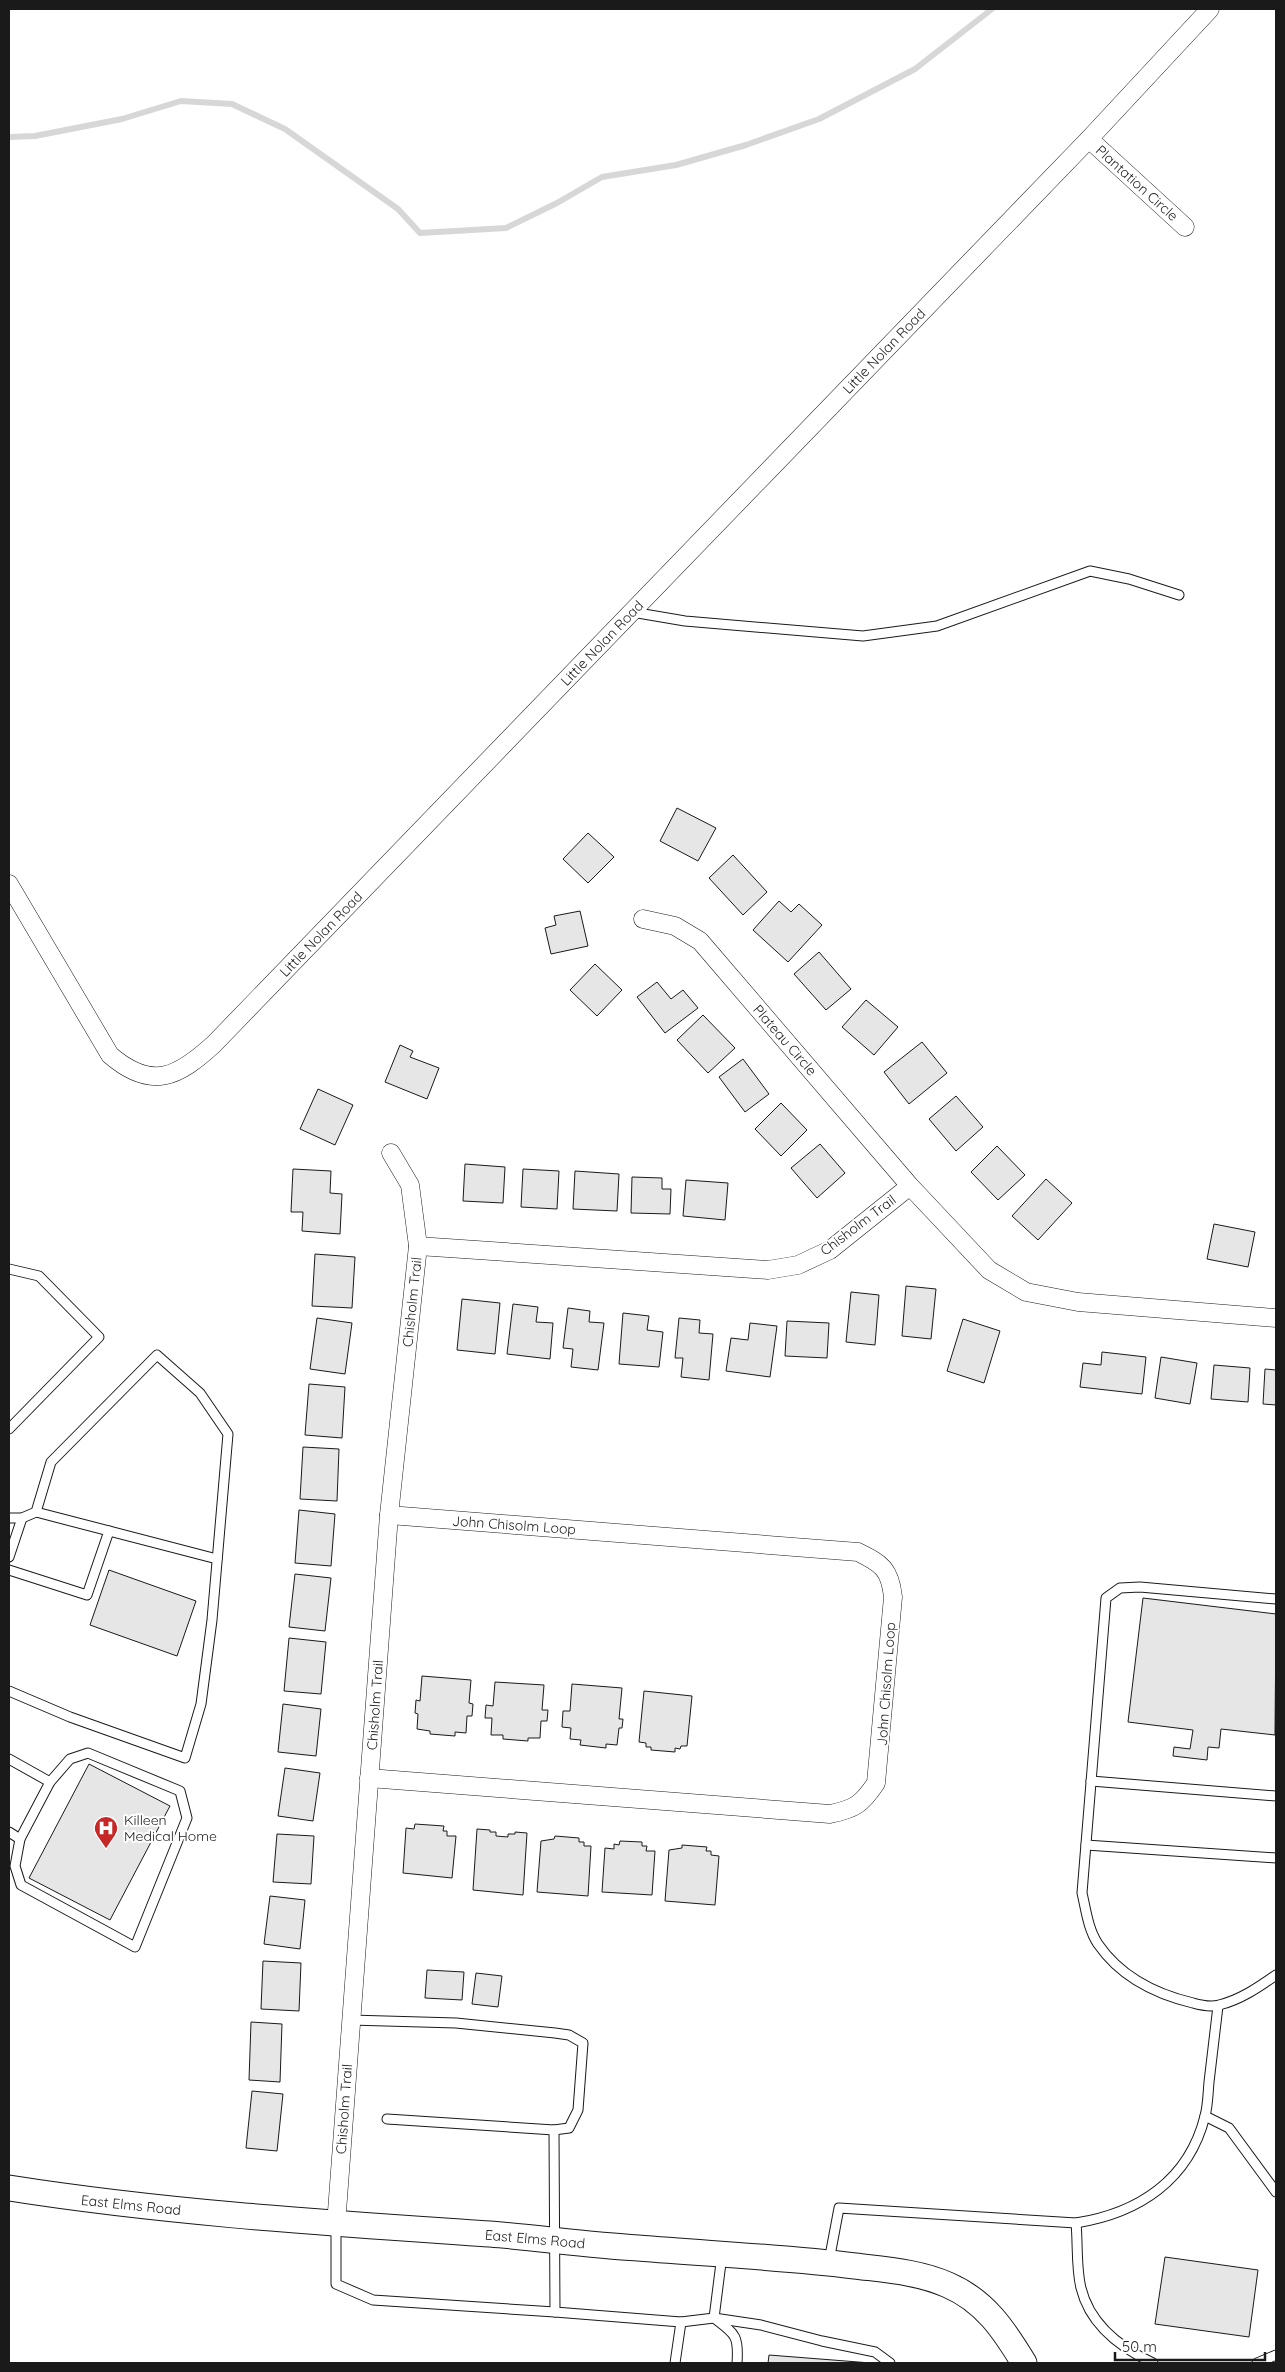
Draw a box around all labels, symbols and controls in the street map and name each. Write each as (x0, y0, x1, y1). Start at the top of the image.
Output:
street label: Plantation Circle (1092, 141, 1182, 225)
street label: Little Nolan Road (839, 305, 929, 397)
street label: Little Nolan Road (557, 597, 647, 689)
street label: Little Nolan Road (276, 888, 366, 980)
street label: Plateau Circle (749, 1001, 821, 1079)
street label: Chisholm Trail (816, 1191, 900, 1259)
street label: Chisholm Trail (398, 1256, 426, 1348)
street label: John Chisolm Loop (451, 1512, 577, 1538)
street label: John Chisolm Loop (873, 1621, 899, 1747)
street label: Chisholm Trail (363, 1659, 387, 1751)
place label: Killeen Medical Home (124, 1811, 217, 1845)
hospital icon: Killeen Medical Home (93, 1815, 119, 1849)
street label: Chisholm Trail (332, 2063, 356, 2155)
street label: East Elms Road (80, 2191, 182, 2219)
street label: East Elms Road (484, 2226, 586, 2252)
scale bar (1115, 2330, 1265, 2362)
text: 50 m (1122, 2337, 1157, 2356)

